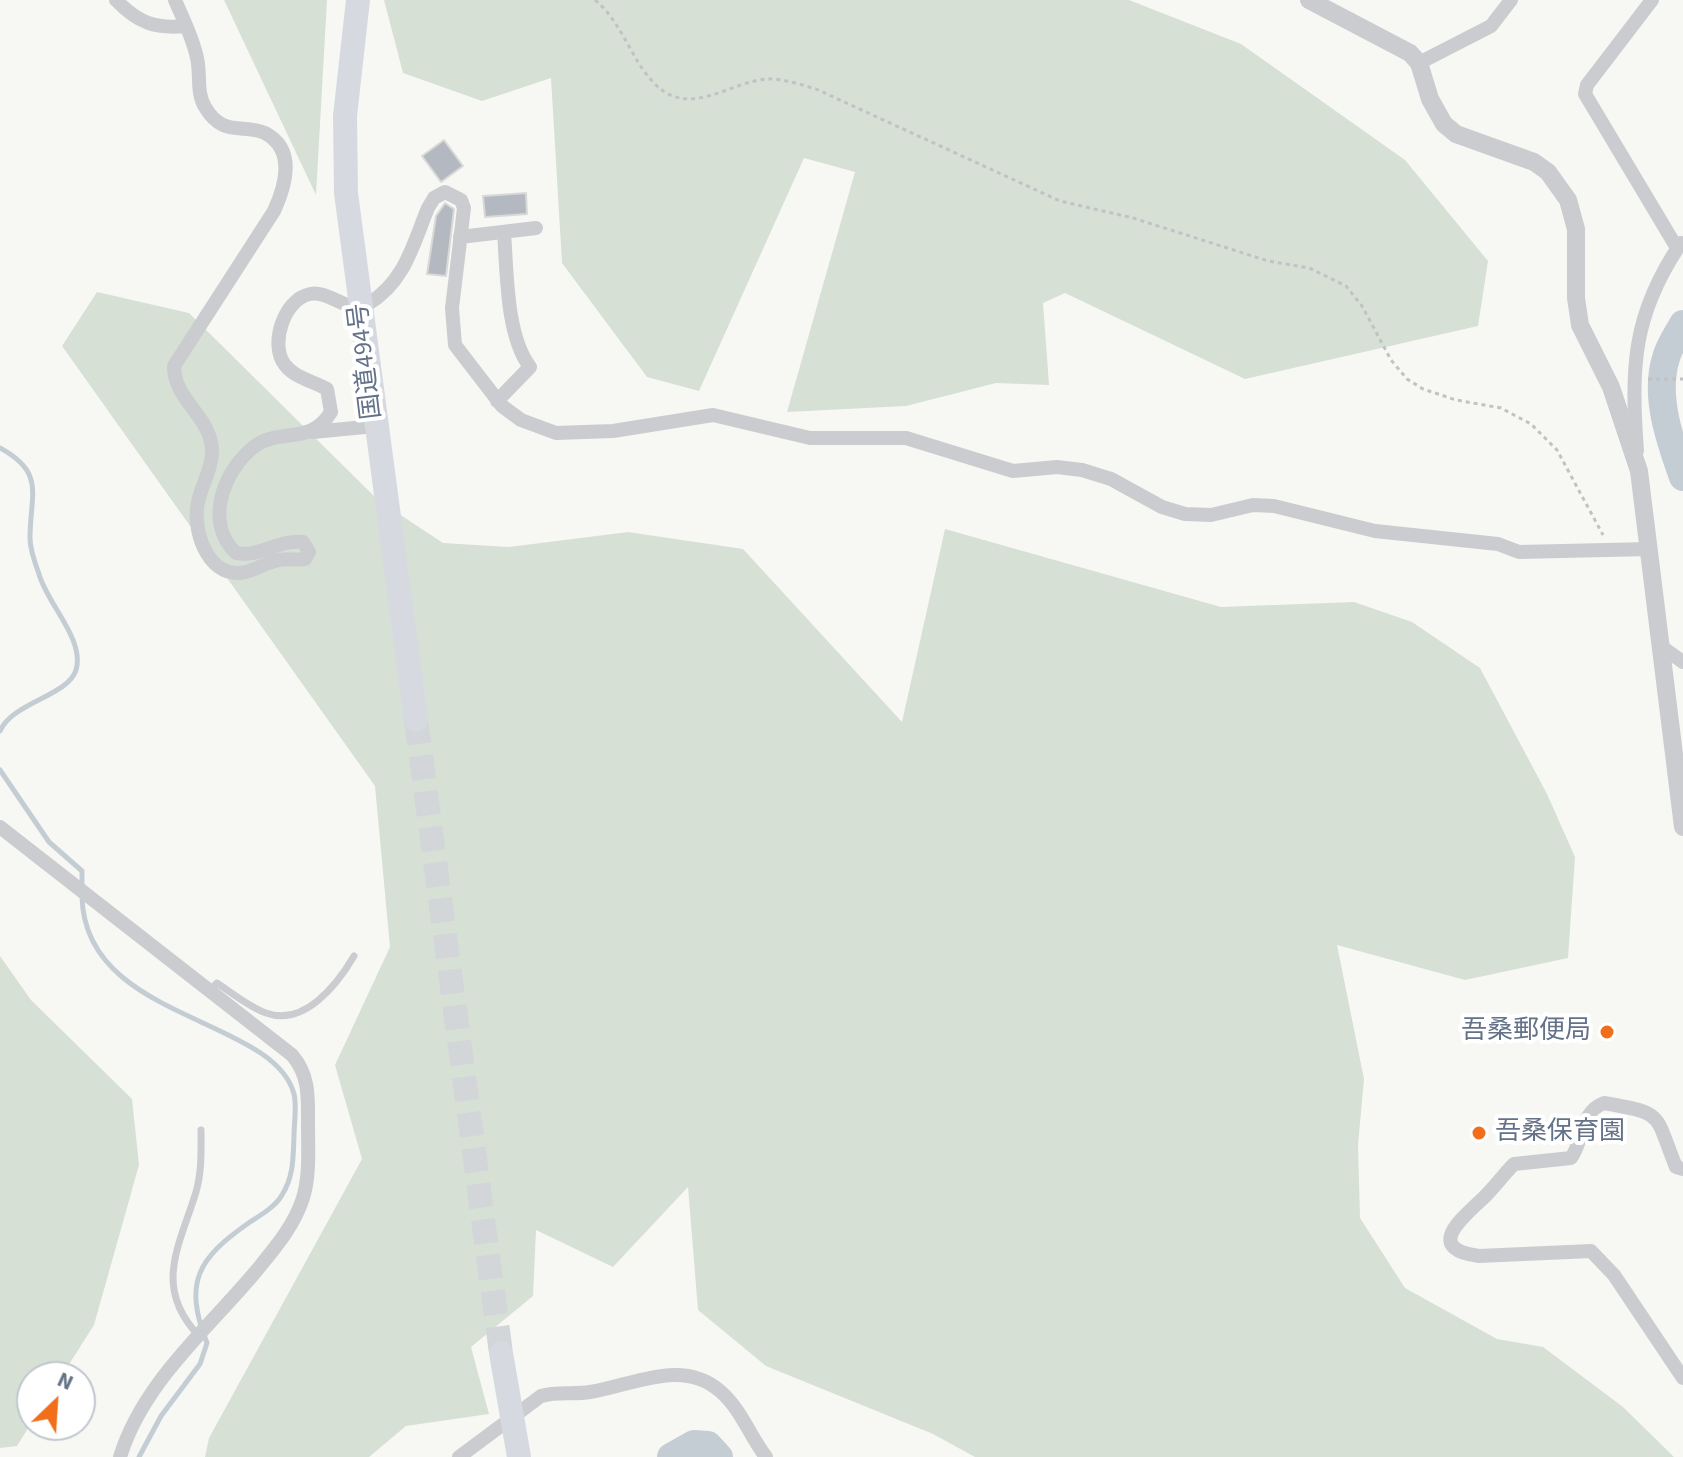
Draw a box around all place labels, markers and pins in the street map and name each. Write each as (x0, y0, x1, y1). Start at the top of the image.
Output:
place label: 吾桑郵便局 (1461, 1016, 1591, 1048)
marker: 吾桑郵便局 (1598, 1023, 1616, 1041)
place label: 吾桑保育園 (1495, 1117, 1625, 1149)
marker: 吾桑保育園 (1470, 1124, 1488, 1142)

